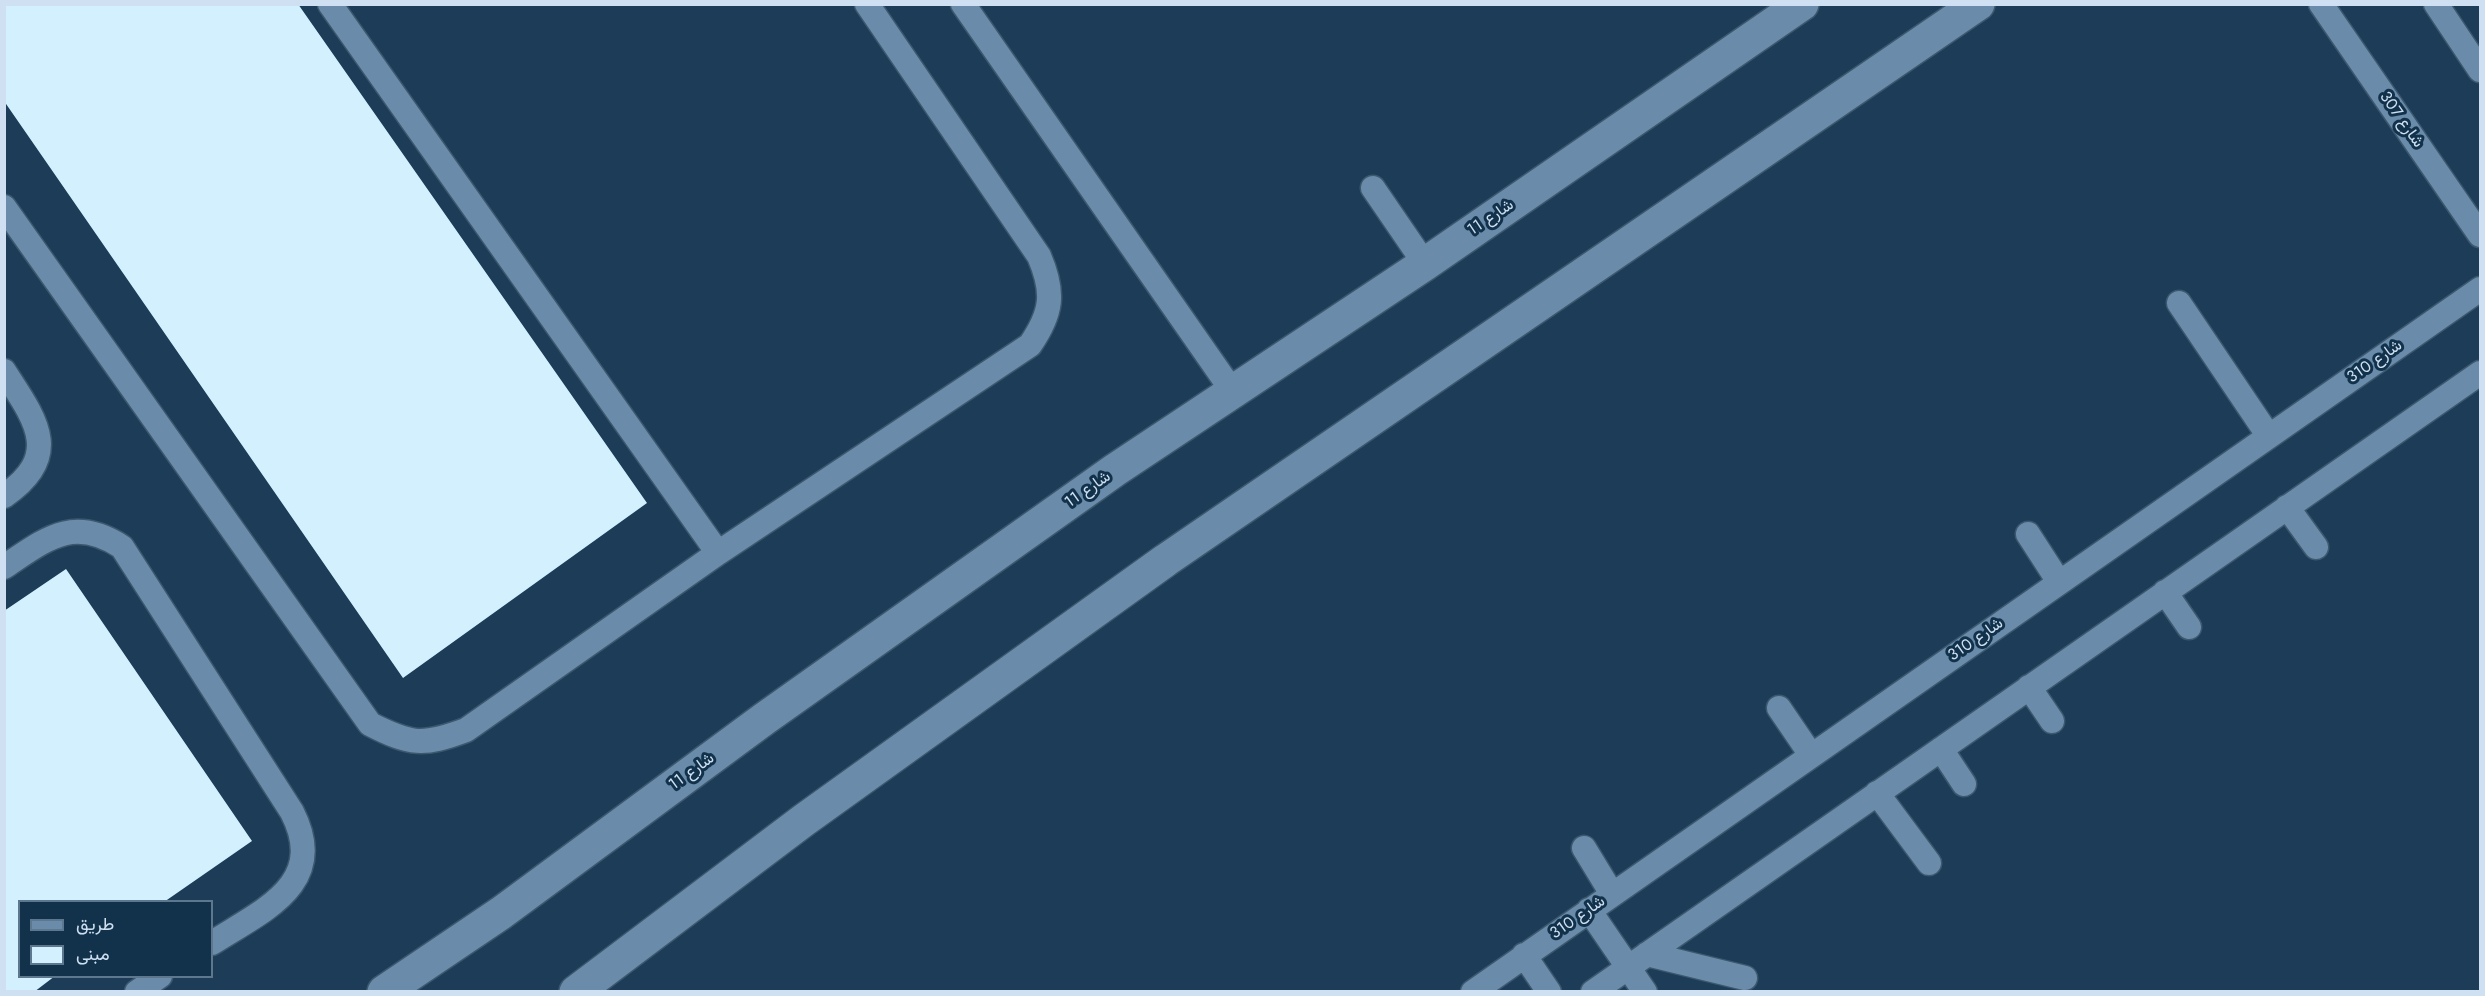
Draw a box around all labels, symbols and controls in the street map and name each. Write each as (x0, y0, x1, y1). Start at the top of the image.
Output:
street label: شارع 307 (2375, 88, 2427, 152)
street label: شارع 11 (1464, 196, 1518, 240)
street label: شارع 310 (2344, 336, 2406, 388)
street label: شارع 11 (1061, 467, 1115, 513)
street label: شارع 310 (1945, 614, 2007, 666)
street label: شارع 11 (666, 749, 718, 795)
street label: شارع 310 (1547, 892, 1609, 944)
legend (18, 900, 213, 978)
text: طريق (76, 911, 114, 937)
text: مبنى (76, 941, 110, 967)

